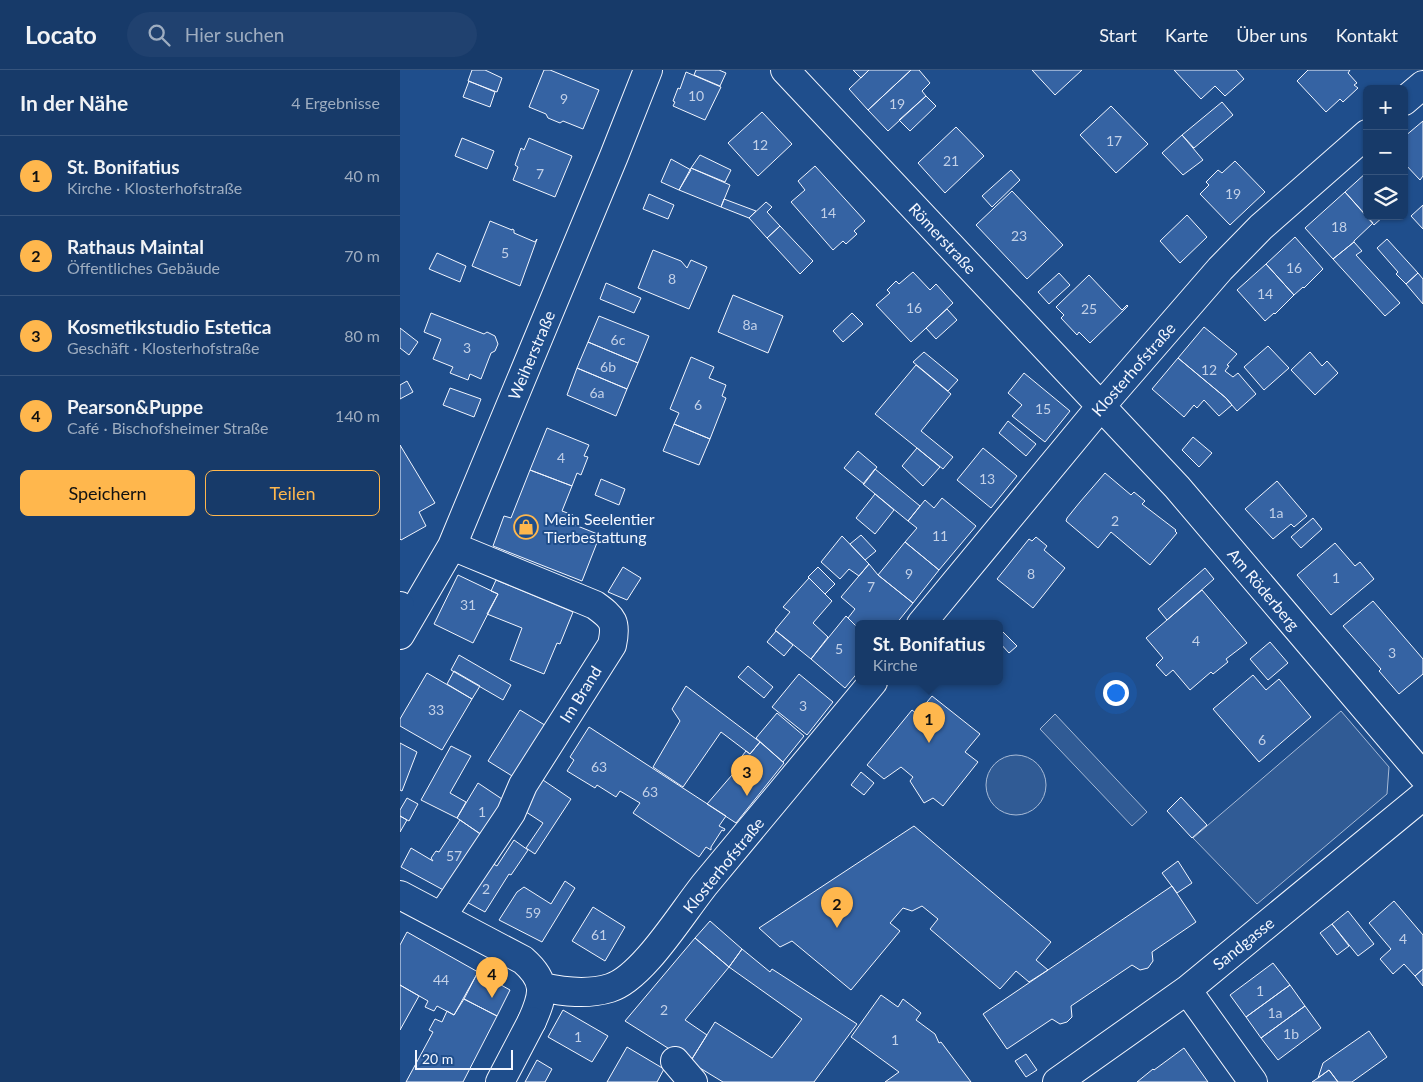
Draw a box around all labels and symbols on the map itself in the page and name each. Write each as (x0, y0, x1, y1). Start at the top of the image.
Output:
house number: 10 (688, 87, 704, 104)
house number: 9 (560, 90, 568, 107)
house number: 19 (889, 95, 905, 112)
house number: 17 (1106, 132, 1122, 149)
house number: 12 (752, 136, 768, 153)
house number: 21 (943, 152, 959, 169)
house number: 7 (536, 165, 544, 182)
house number: 19 (1225, 185, 1241, 202)
street label: Römerstraße (905, 199, 981, 277)
house number: 14 (820, 204, 836, 221)
house number: 18 (1331, 218, 1347, 235)
house number: 23 (1011, 227, 1027, 244)
house number: 5 (501, 244, 509, 261)
house number: 16 (1286, 259, 1302, 276)
house number: 8 (668, 270, 676, 287)
house number: 14 (1257, 285, 1273, 302)
house number: 16 (906, 299, 922, 316)
house number: 25 (1081, 300, 1097, 317)
street label: Weiherstraße (504, 307, 558, 403)
house number: 8a (742, 316, 758, 333)
street label: Klosterhofstraße (1087, 318, 1179, 420)
house number: 6c (611, 331, 626, 348)
house number: 3 (463, 339, 471, 356)
house number: 6b (600, 358, 616, 375)
house number: 12 (1201, 361, 1217, 378)
house number: 6a (589, 384, 605, 401)
house number: 6 (694, 396, 702, 413)
house number: 15 (1035, 400, 1051, 417)
house number: 4 (557, 449, 565, 466)
house number: 13 (979, 470, 995, 487)
house number: 1a (1268, 504, 1284, 521)
place label: Mein Seelentier Tierbestattung (544, 509, 655, 546)
house number: 2 (1111, 512, 1119, 529)
shop icon: Mein Seelentier Tierbestattung (513, 514, 539, 540)
house number: 11 (932, 527, 948, 544)
street label: Am Röderberg (1224, 544, 1304, 634)
house number: 9 (905, 565, 913, 582)
house number: 8 (1027, 565, 1035, 582)
house number: 1 (1332, 569, 1340, 586)
house number: 7 (867, 578, 875, 595)
house number: 31 (460, 596, 476, 613)
house number: 4 (1192, 632, 1200, 649)
house number: 5 (835, 640, 843, 657)
house number: 3 (1388, 644, 1396, 661)
street label: Im Brand (555, 662, 605, 726)
your location (1103, 680, 1129, 706)
house number: 3 (799, 697, 807, 714)
house number: 33 (428, 701, 444, 718)
pin: 1 (913, 702, 945, 743)
house number: 6 (1258, 731, 1266, 748)
pin: 3 (731, 755, 763, 796)
house number: 63 (591, 758, 607, 775)
house number: 63 (642, 783, 658, 800)
house number: 1 (478, 803, 486, 820)
street label: Klosterhofstraße (679, 813, 767, 917)
house number: 57 (446, 847, 462, 864)
house number: 2 (482, 880, 490, 897)
pin: 2 (821, 887, 853, 928)
house number: 59 (525, 904, 541, 921)
street label: Sandgasse (1209, 913, 1277, 973)
house number: 61 (591, 926, 607, 943)
house number: 4 (1399, 930, 1407, 947)
pin: 4 (476, 957, 508, 998)
house number: 44 (433, 971, 449, 988)
house number: 1 (1256, 982, 1264, 999)
house number: 2 (660, 1001, 668, 1018)
house number: 1a (1267, 1004, 1283, 1021)
house number: 1b (1283, 1025, 1299, 1042)
house number: 1 (574, 1028, 582, 1045)
house number: 1 (891, 1031, 899, 1048)
scale bar (415, 1047, 512, 1070)

